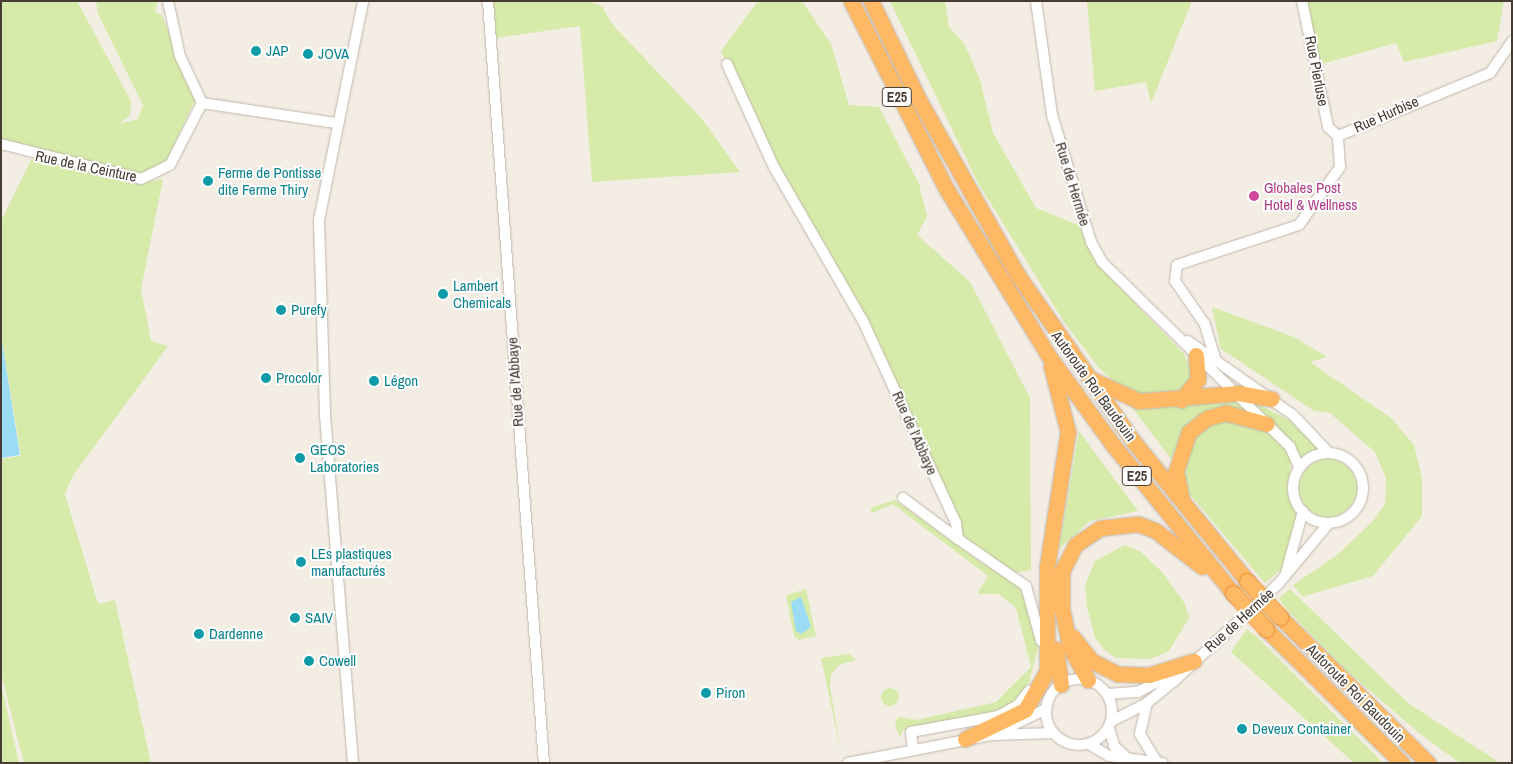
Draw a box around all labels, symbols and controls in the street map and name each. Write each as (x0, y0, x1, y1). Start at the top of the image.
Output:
street label: Rue Pierluse (1301, 34, 1333, 108)
place label: JAP (266, 42, 289, 60)
marker: JAP (250, 45, 262, 57)
place label: JOVA (318, 45, 349, 63)
marker: JOVA (302, 48, 314, 60)
road number: E25 (881, 85, 913, 108)
street label: Rue Hurbise (1351, 92, 1421, 136)
street label: Rue de Hermée (1052, 140, 1094, 228)
street label: Rue de la Ceinture (34, 146, 138, 186)
place label: Ferme de Pontisse dite Ferme Thiry (218, 163, 321, 198)
marker: Ferme de Pontisse dite Ferme Thiry (202, 175, 214, 187)
place label: Globales Post Hotel & Wellness (1264, 178, 1357, 213)
marker: Globales Post Hotel & Wellness (1248, 190, 1260, 202)
place label: Lambert Chemicals (453, 276, 511, 311)
marker: Lambert Chemicals (437, 288, 449, 300)
place label: Purefy (291, 301, 327, 319)
marker: Purefy (275, 304, 287, 316)
street label: Autoroute Roi Baudouin (1048, 327, 1140, 445)
street label: Rue de l'Abbaye (503, 337, 527, 427)
place label: Procolor (276, 369, 322, 387)
marker: Procolor (260, 372, 272, 384)
place label: Légon (384, 372, 418, 390)
marker: Légon (368, 375, 380, 387)
street label: Rue de l'Abbaye (888, 388, 942, 478)
place label: GEOS Laboratories (310, 440, 379, 475)
marker: GEOS Laboratories (294, 452, 306, 464)
road number: E25 (1121, 464, 1153, 488)
place label: LEs plastiques manufacturés (311, 544, 392, 579)
marker: LEs plastiques manufacturés (295, 556, 307, 568)
street label: Rue de Hermée (1201, 584, 1277, 656)
place label: SAIV (305, 609, 333, 627)
marker: SAIV (289, 612, 301, 624)
place label: Dardenne (209, 625, 263, 643)
marker: Dardenne (193, 628, 205, 640)
street label: Autoroute Roi Baudouin (1303, 640, 1409, 746)
place label: Cowell (319, 652, 356, 670)
marker: Cowell (303, 655, 315, 667)
place label: Piron (716, 684, 745, 702)
marker: Piron (700, 687, 712, 699)
place label: Deveux Container (1252, 720, 1351, 738)
marker: Deveux Container (1236, 723, 1248, 735)

